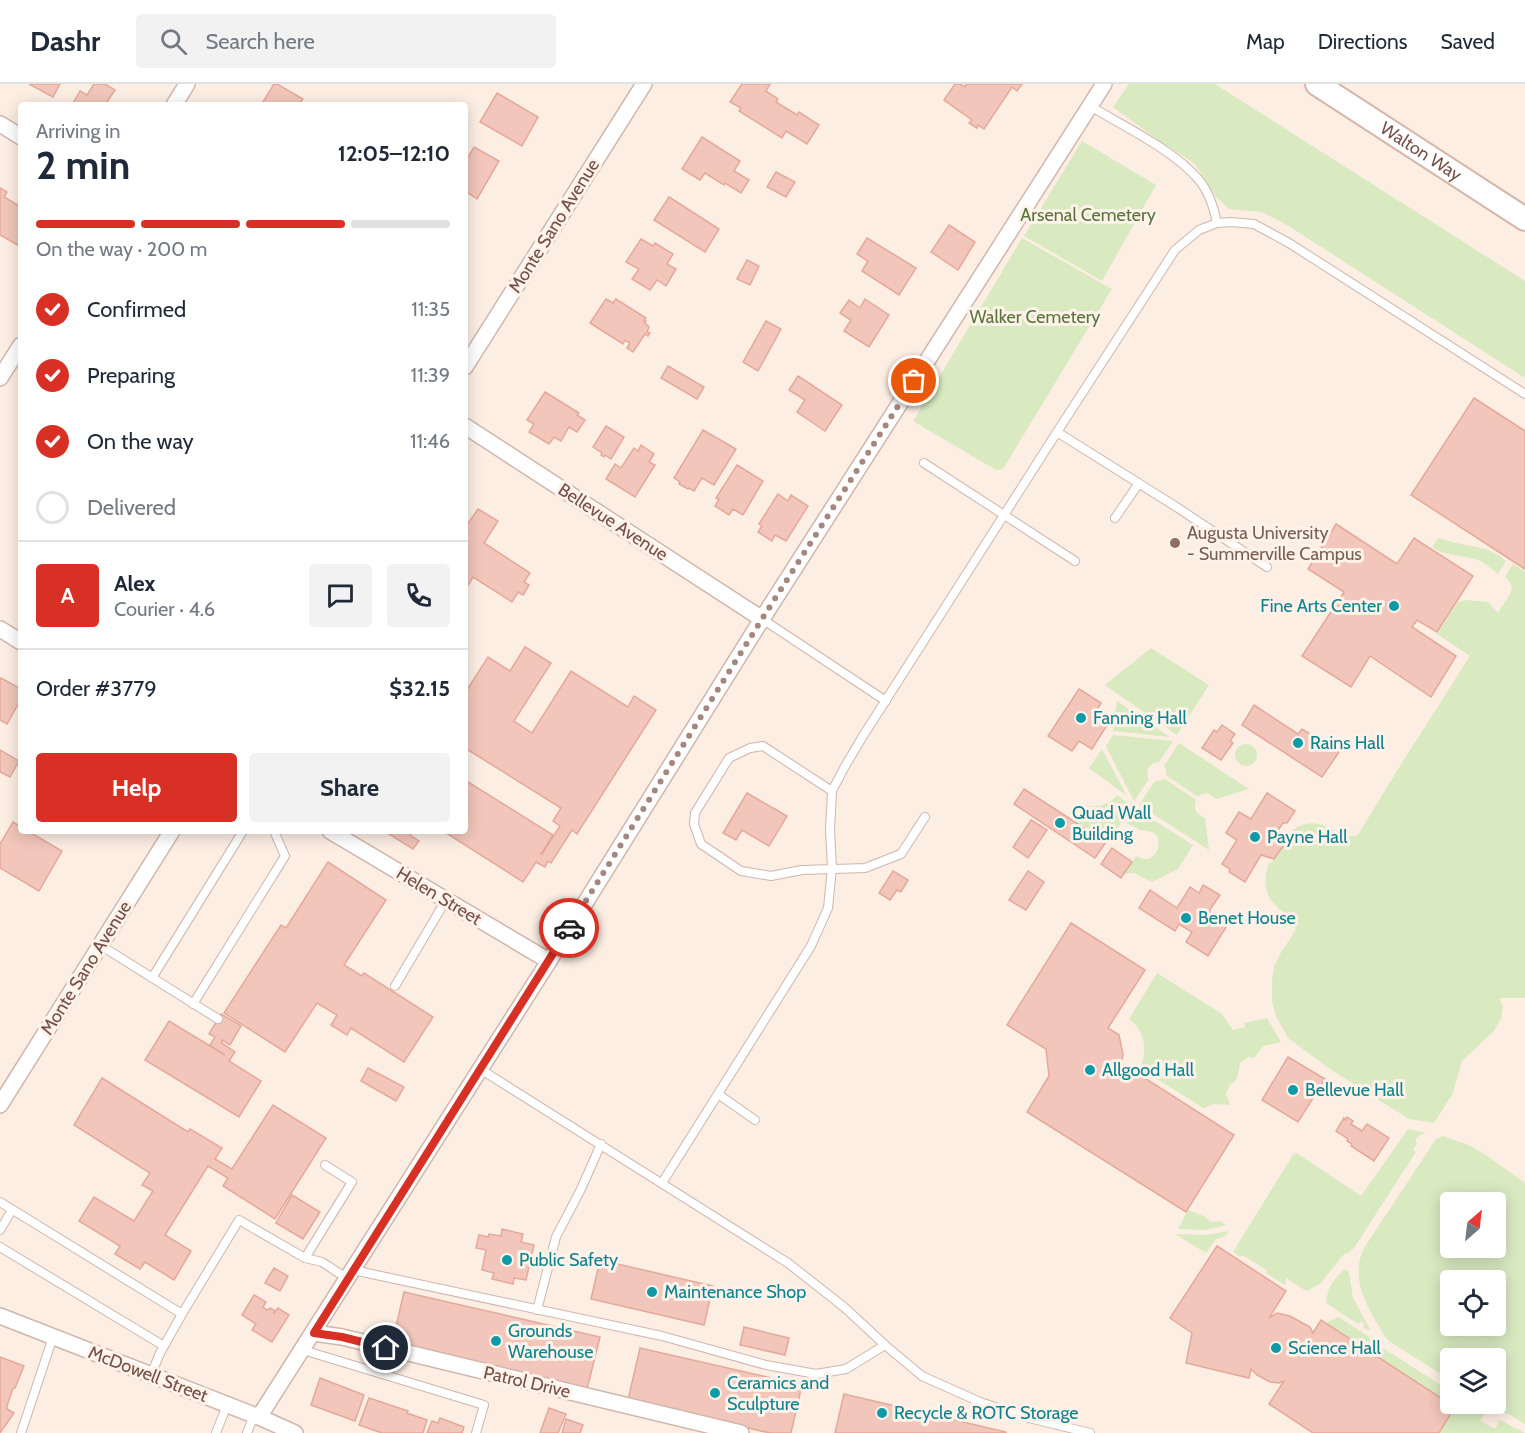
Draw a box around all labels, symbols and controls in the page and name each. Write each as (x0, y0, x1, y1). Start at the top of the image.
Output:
search box (136, 14, 556, 68)
text: Dashr (30, 24, 100, 58)
icon: search (157, 25, 190, 58)
text: Search here (205, 28, 315, 55)
text: Map (1246, 29, 1285, 54)
text: Directions (1318, 29, 1407, 54)
text: Saved (1440, 29, 1495, 54)
street label: Walton Way (1376, 117, 1466, 186)
text: Arriving in (36, 119, 120, 143)
text: 12:05–12:10 (338, 140, 450, 167)
text: 2 min (36, 141, 130, 189)
street label: Monte Sano Avenue (504, 155, 604, 297)
park label: Arsenal Cemetery (1020, 204, 1156, 226)
text: On the way · 200 m (36, 237, 207, 261)
icon: check (36, 293, 69, 326)
text: Confirmed (87, 296, 186, 323)
text: 11:35 (411, 297, 450, 321)
park label: Walker Cemetery (970, 306, 1100, 328)
pin (888, 355, 939, 406)
icon: check (36, 359, 69, 392)
text: Preparing (87, 362, 175, 389)
text: 11:39 (411, 363, 450, 387)
icon: bag (897, 364, 930, 397)
icon: check (36, 425, 69, 458)
text: On the way (87, 428, 194, 455)
text: 11:46 (410, 429, 450, 453)
street label: Bellevue Avenue (554, 478, 672, 566)
text: Delivered (87, 494, 176, 521)
place label: Augusta University - Summerville Campus (1187, 522, 1362, 565)
marker: Augusta University - Summerville Campus (1168, 536, 1182, 550)
button: chat (309, 564, 372, 627)
button: phone (387, 564, 450, 627)
text: Alex (114, 570, 155, 597)
text: A (61, 582, 74, 609)
place label: Fine Arts Center (1260, 595, 1382, 617)
text: Courier · 4.6 (114, 597, 215, 621)
marker: Fine Arts Center (1387, 599, 1401, 613)
text: Order #3779 (36, 675, 157, 702)
text: $32.15 (389, 675, 450, 702)
place label: Fanning Hall (1093, 707, 1187, 729)
marker: Fanning Hall (1074, 711, 1088, 725)
place label: Rains Hall (1310, 732, 1385, 754)
marker: Rains Hall (1291, 736, 1305, 750)
button: Help (36, 753, 237, 822)
button: Share (249, 753, 450, 822)
place label: Quad Wall Building (1072, 802, 1152, 845)
marker: Quad Wall Building (1053, 816, 1067, 830)
place label: Payne Hall (1267, 826, 1348, 848)
marker: Payne Hall (1248, 830, 1262, 844)
street label: Helen Street (392, 862, 486, 930)
street label: Monte Sano Avenue (36, 897, 136, 1039)
courier (539, 898, 599, 958)
place label: Benet House (1198, 907, 1296, 929)
marker: Benet House (1179, 911, 1193, 925)
icon: car (553, 912, 586, 945)
place label: Allgood Hall (1102, 1059, 1195, 1081)
marker: Allgood Hall (1083, 1063, 1097, 1077)
place label: Bellevue Hall (1305, 1079, 1404, 1101)
marker: Bellevue Hall (1286, 1083, 1300, 1097)
north arrow (1440, 1192, 1506, 1258)
map controls (1440, 1192, 1506, 1414)
place label: Public Safety (519, 1249, 618, 1271)
marker: Public Safety (500, 1253, 514, 1267)
button: locate (1440, 1270, 1506, 1336)
place label: Maintenance Shop (664, 1281, 806, 1303)
marker: Maintenance Shop (645, 1285, 659, 1299)
place label: Grounds Warehouse (508, 1320, 593, 1363)
pin (360, 1322, 411, 1373)
icon: home (369, 1331, 402, 1364)
marker: Grounds Warehouse (489, 1334, 503, 1348)
place label: Science Hall (1288, 1337, 1382, 1359)
street label: McDowell Street (85, 1341, 211, 1407)
marker: Science Hall (1269, 1341, 1283, 1355)
button: layers (1440, 1348, 1506, 1414)
street label: Patrol Drive (481, 1361, 573, 1403)
place label: Ceramics and Sculpture (727, 1372, 829, 1415)
marker: Ceramics and Sculpture (708, 1386, 722, 1400)
place label: Recycle & ROTC Storage (894, 1402, 1079, 1424)
marker: Recycle & ROTC Storage (875, 1406, 889, 1420)

